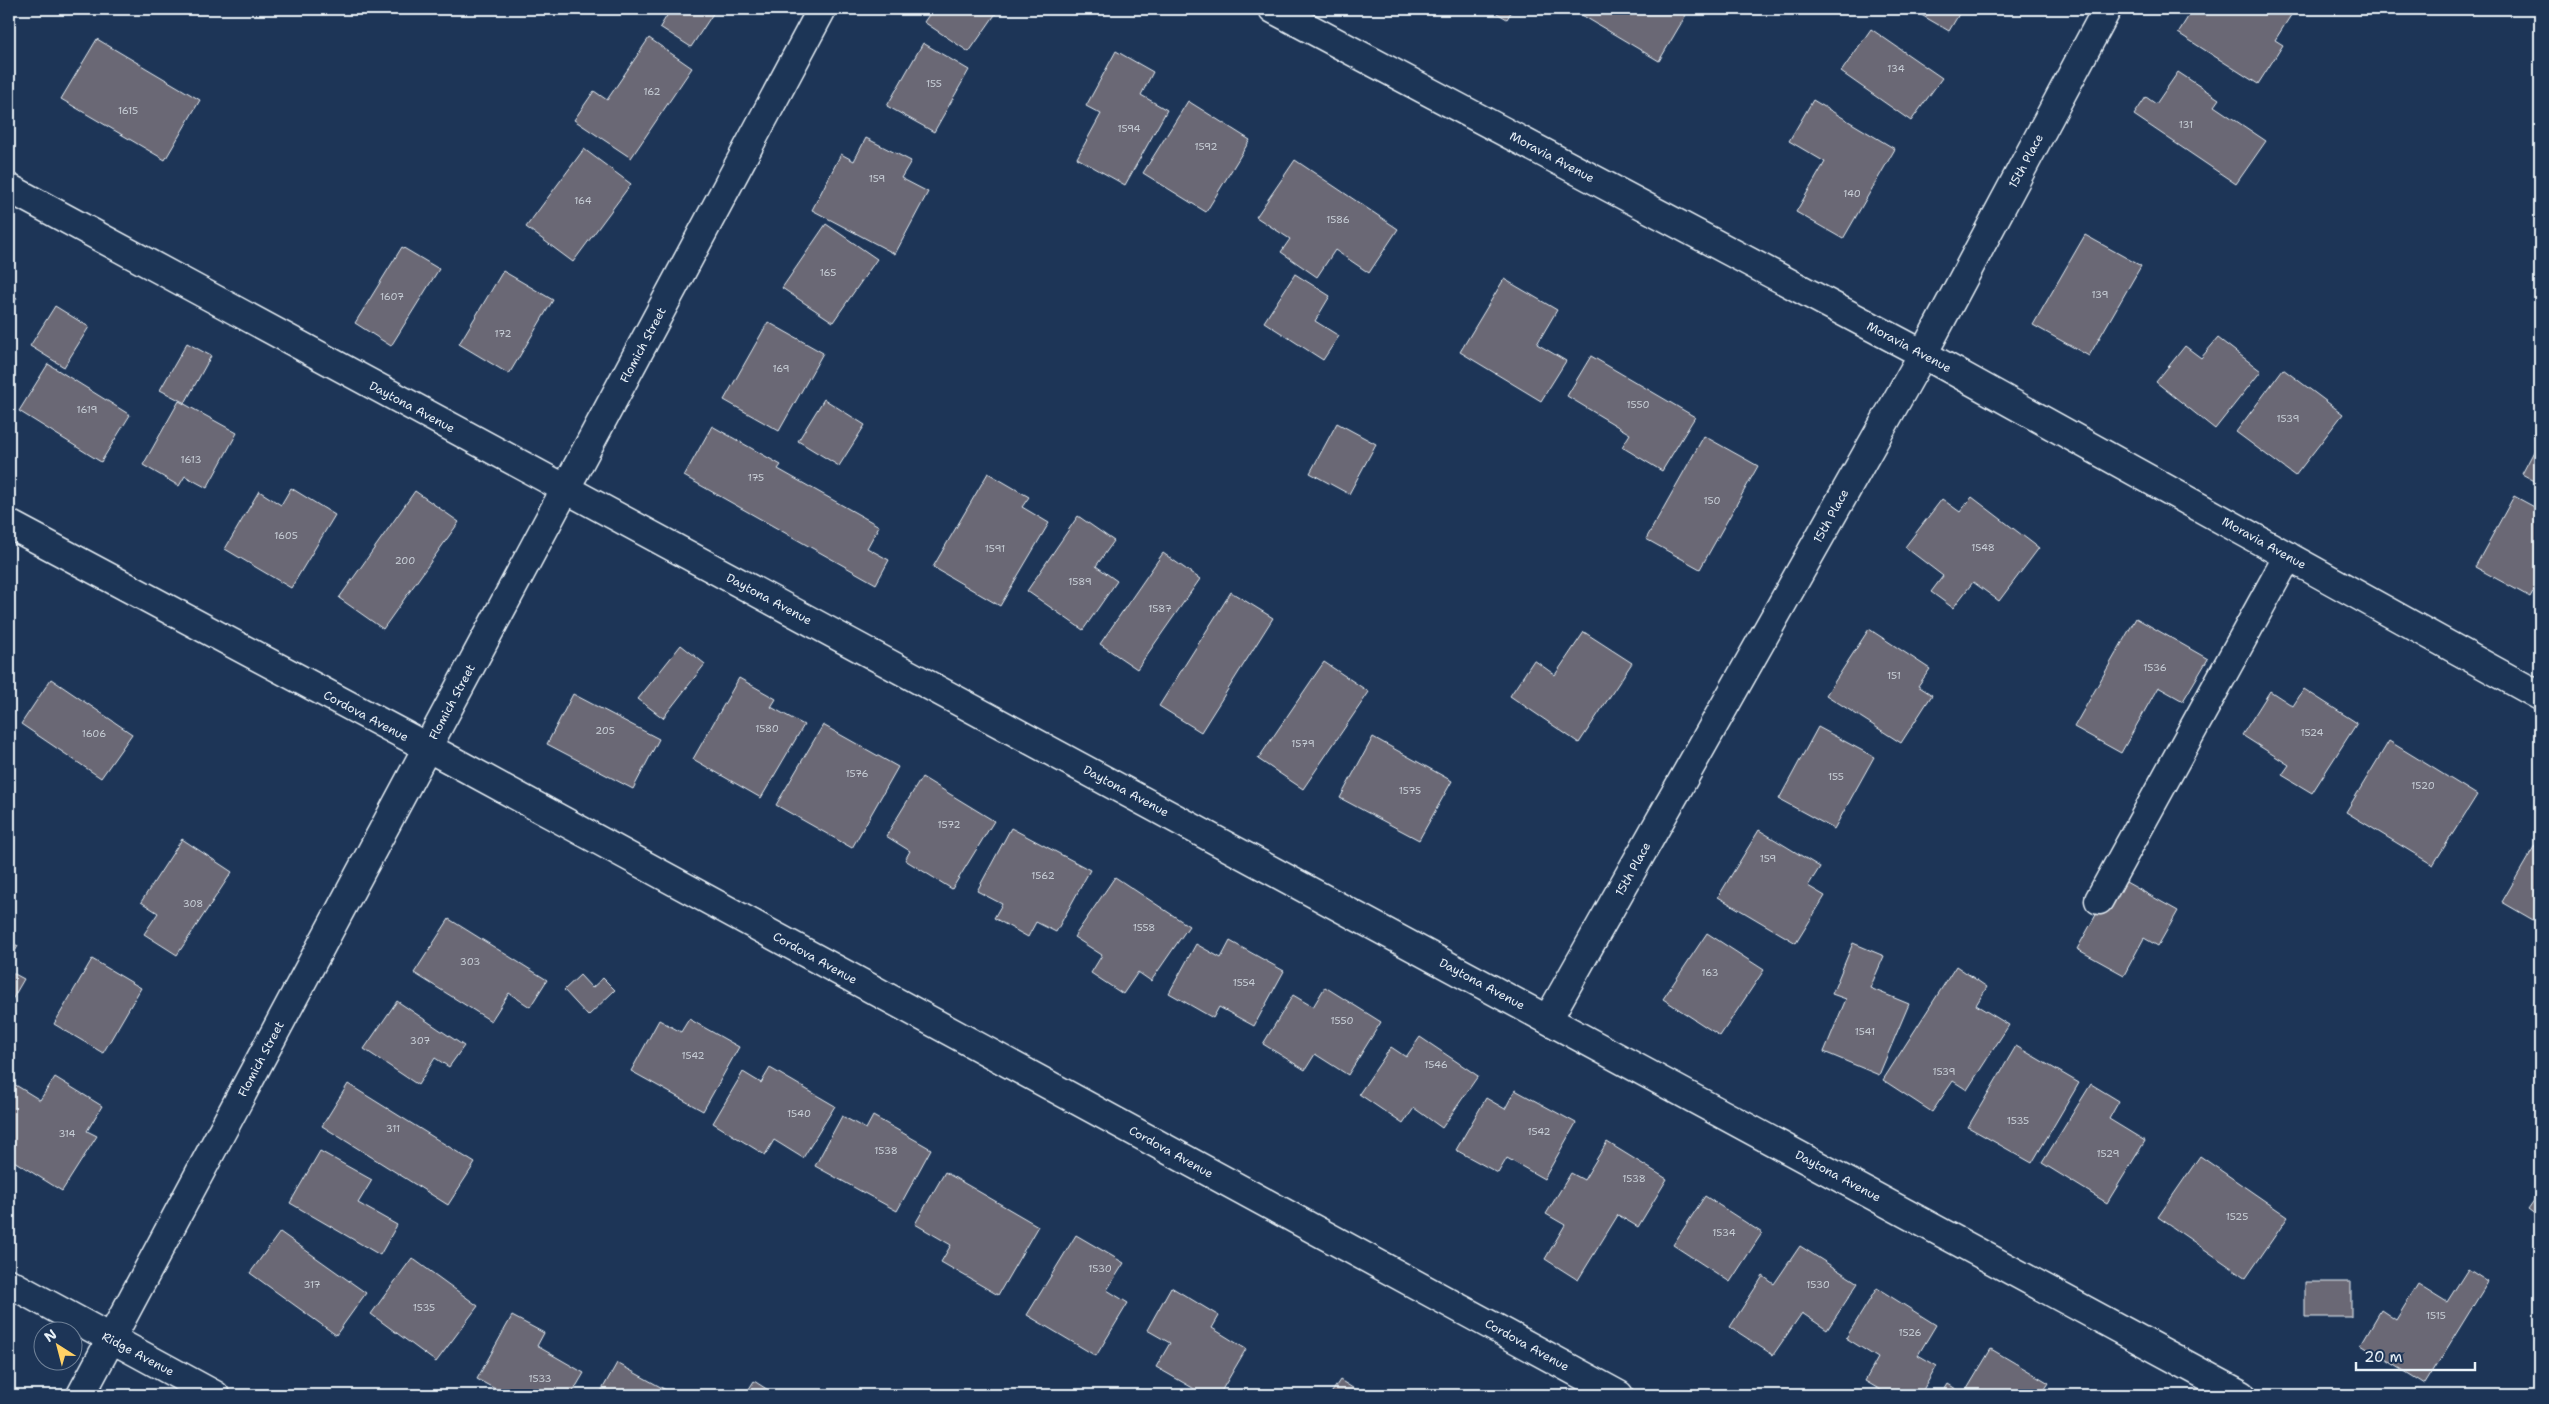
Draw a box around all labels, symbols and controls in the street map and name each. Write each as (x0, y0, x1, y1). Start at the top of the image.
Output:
house number: 134 (1887, 62, 1905, 75)
house number: 155 (926, 77, 942, 90)
house number: 162 (643, 85, 661, 98)
house number: 1615 (118, 104, 138, 117)
house number: 131 (2179, 118, 2193, 131)
house number: 1594 (1117, 122, 1141, 135)
street label: Moravia Avenue (1507, 128, 1597, 186)
street label: 15th Place (2005, 131, 2047, 191)
house number: 1592 (1194, 140, 1218, 153)
house number: 159 (869, 172, 885, 185)
house number: 140 (1843, 187, 1861, 200)
house number: 164 (574, 194, 592, 207)
house number: 1586 (1326, 213, 1350, 226)
house number: 165 (820, 266, 836, 279)
house number: 139 (2091, 288, 2109, 301)
house number: 1607 (380, 290, 404, 303)
street label: Flomich Street (616, 304, 670, 386)
street label: Moravia Avenue (1864, 318, 1954, 376)
house number: 172 (495, 327, 511, 340)
house number: 169 (772, 362, 790, 375)
street label: Daytona Avenue (366, 378, 458, 436)
house number: 1550 (1627, 398, 1649, 411)
house number: 1619 (77, 403, 97, 416)
house number: 1539 (2276, 412, 2300, 425)
house number: 1613 (181, 453, 201, 466)
house number: 175 (748, 471, 764, 484)
street label: 15th Place (1810, 486, 1852, 546)
house number: 150 (1703, 494, 1721, 507)
street label: Moravia Avenue (2219, 513, 2309, 573)
house number: 1605 (274, 529, 298, 542)
house number: 1548 (1971, 541, 1995, 554)
house number: 1591 (985, 542, 1005, 555)
house number: 200 (395, 554, 415, 567)
street label: Daytona Avenue (723, 570, 815, 628)
house number: 1589 (1068, 575, 1092, 588)
house number: 1587 (1148, 602, 1172, 615)
street label: Flomich Street (425, 661, 479, 743)
house number: 1536 (2143, 661, 2167, 674)
house number: 151 (1887, 669, 1901, 682)
street label: Cordova Avenue (321, 687, 411, 745)
house number: 1580 (755, 722, 779, 735)
house number: 205 (595, 724, 615, 737)
house number: 1524 (2301, 726, 2323, 739)
house number: 1606 (82, 727, 106, 740)
house number: 1579 (1291, 737, 1315, 750)
street label: Daytona Avenue (1080, 762, 1172, 820)
house number: 1576 (845, 767, 869, 780)
house number: 155 (1828, 770, 1844, 783)
house number: 1520 (2411, 779, 2435, 792)
house number: 1575 (1399, 784, 1421, 797)
house number: 1572 (938, 818, 960, 831)
street label: 15th Place (1612, 839, 1654, 899)
house number: 159 (1760, 852, 1776, 865)
house number: 1562 (1031, 869, 1055, 882)
house number: 308 (183, 897, 203, 910)
house number: 1558 (1133, 921, 1155, 934)
street label: Cordova Avenue (770, 928, 860, 988)
house number: 303 (460, 955, 480, 968)
street label: Daytona Avenue (1436, 955, 1528, 1013)
house number: 163 (1701, 966, 1719, 979)
house number: 1554 (1233, 976, 1255, 989)
house number: 1550 (1331, 1014, 1353, 1027)
street label: Flomich Street (234, 1018, 288, 1100)
house number: 1541 (1855, 1025, 1875, 1038)
house number: 307 (410, 1034, 430, 1047)
house number: 1542 (681, 1049, 705, 1062)
house number: 1546 (1424, 1058, 1448, 1071)
house number: 1539 (1932, 1065, 1956, 1078)
house number: 1540 (787, 1107, 811, 1120)
house number: 1535 (2007, 1114, 2029, 1127)
house number: 311 (386, 1122, 400, 1135)
street label: Cordova Avenue (1126, 1122, 1216, 1182)
house number: 1542 (1527, 1125, 1551, 1138)
house number: 314 (58, 1127, 76, 1140)
house number: 1538 (874, 1144, 898, 1157)
street label: Daytona Avenue (1792, 1147, 1884, 1205)
house number: 1529 (2096, 1147, 2120, 1160)
house number: 1538 (1622, 1172, 1646, 1185)
house number: 1525 (2226, 1210, 2248, 1223)
house number: 1534 (1712, 1226, 1736, 1239)
house number: 1530 (1088, 1262, 1112, 1275)
house number: 317 (303, 1278, 321, 1291)
house number: 1530 (1806, 1278, 1830, 1291)
house number: 1535 (413, 1301, 435, 1314)
house number: 1515 (2426, 1309, 2446, 1322)
street label: Cordova Avenue (1482, 1315, 1572, 1375)
north arrow (32, 1322, 82, 1372)
text: N (41, 1325, 60, 1346)
house number: 1526 (1898, 1326, 1922, 1339)
street label: Ridge Avenue (99, 1328, 177, 1380)
scale bar (2356, 1339, 2475, 1371)
text: 20 m (2364, 1347, 2403, 1367)
house number: 1533 (528, 1372, 552, 1385)

